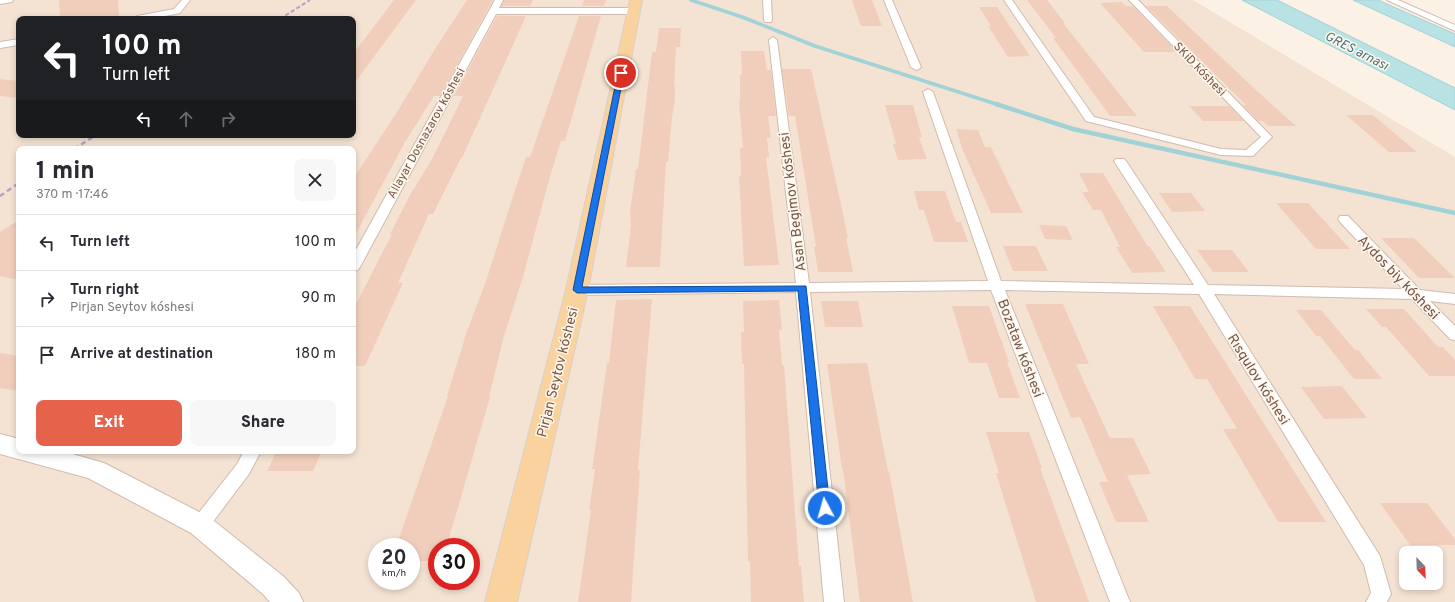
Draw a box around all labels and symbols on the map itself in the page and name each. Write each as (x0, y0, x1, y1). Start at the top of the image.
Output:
water label: GRES arnası (1322, 29, 1391, 75)
street label: SKiD kóshesi (1169, 39, 1229, 100)
pin (604, 56, 638, 90)
street label: Allayar Dosnazarov kóshesi (384, 65, 469, 202)
street label: Asan Begimov kóshesi (776, 131, 810, 273)
street label: Aydos biy kóshesi (1353, 232, 1442, 324)
street label: Bozataw kóshesi (993, 297, 1046, 400)
street label: Pirjan Seytov kóshesi (534, 306, 583, 439)
street label: Rısqulov kóshesi (1223, 331, 1292, 428)
position arrow (804, 487, 846, 529)
speed limit sign: 30 (428, 538, 480, 590)
north arrow (1399, 546, 1443, 590)

